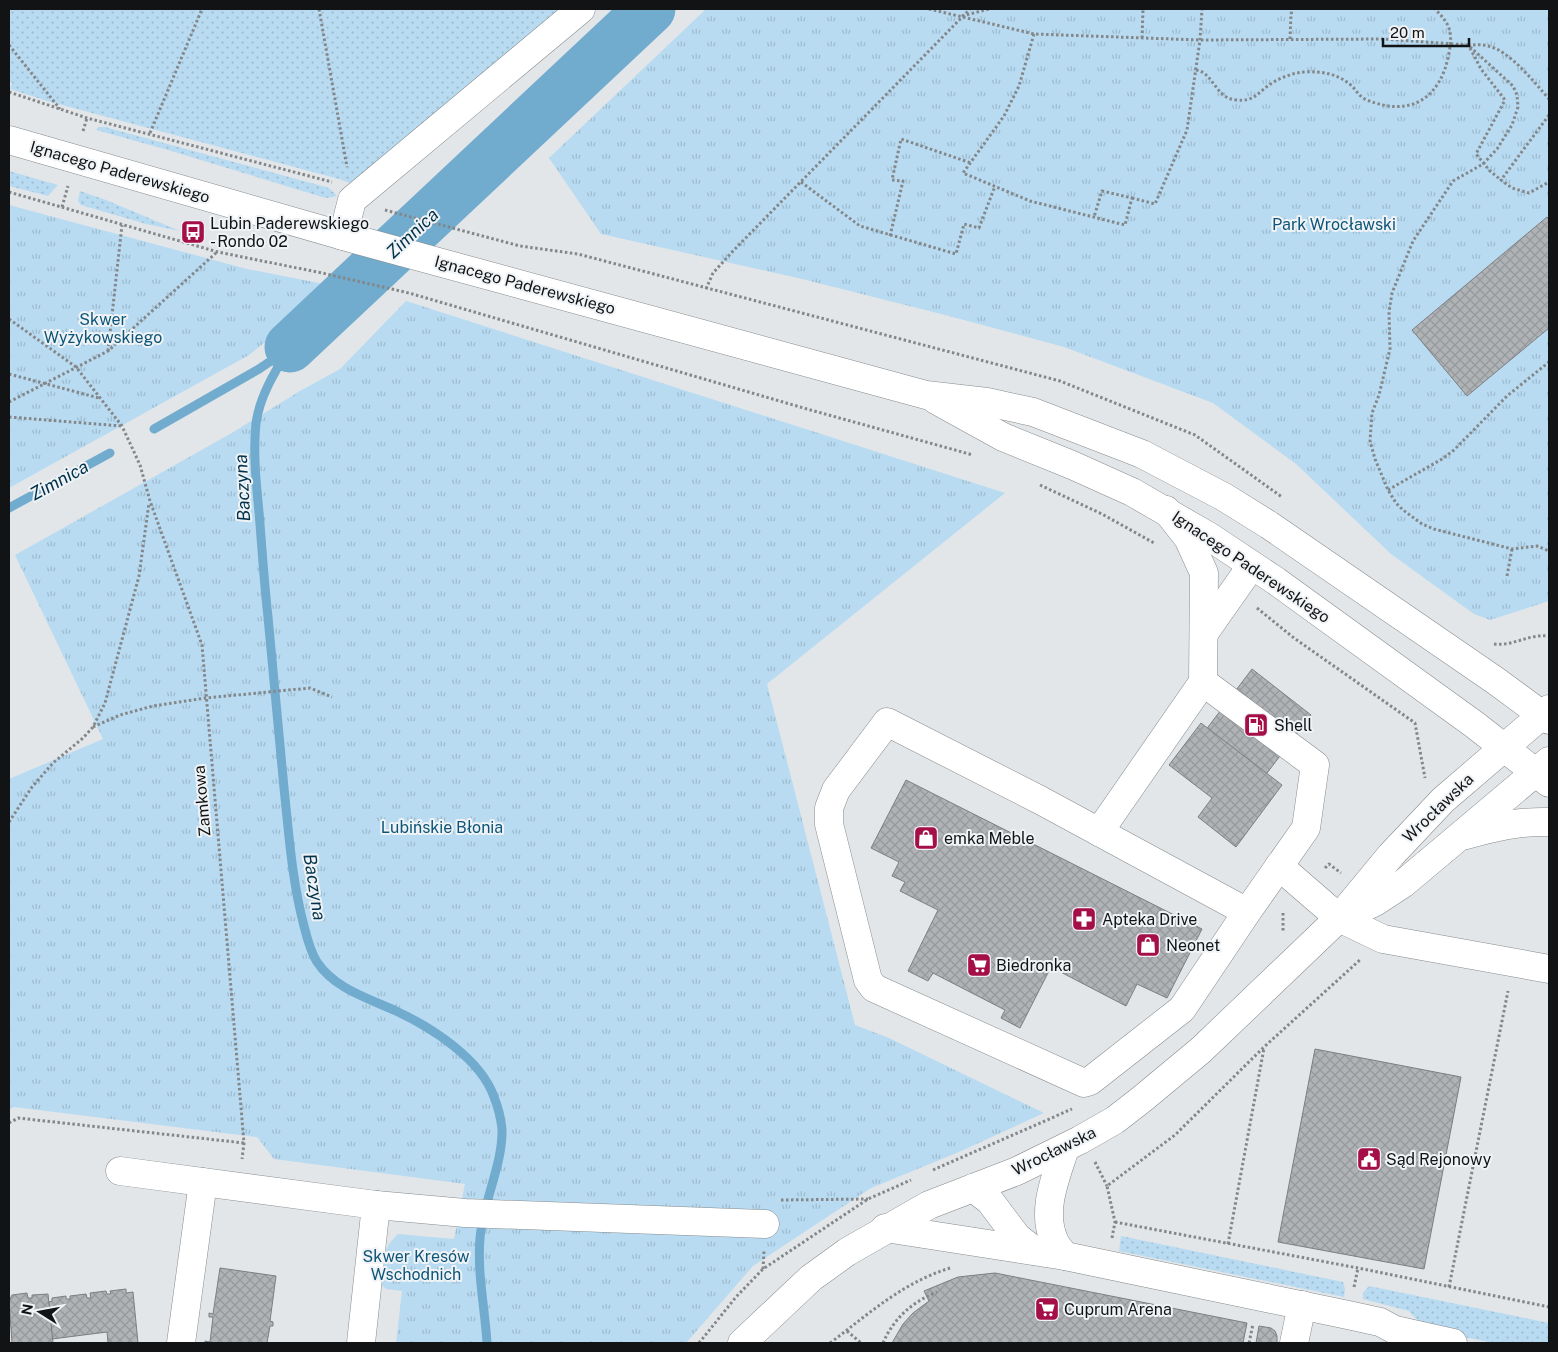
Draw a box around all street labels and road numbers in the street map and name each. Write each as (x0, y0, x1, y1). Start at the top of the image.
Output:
street label: Ignacego Paderewskiego (28, 137, 212, 207)
street label: Ignacego Paderewskiego (433, 252, 617, 318)
street label: Ignacego Paderewskiego (1168, 507, 1334, 627)
street label: Zamkowa (189, 764, 215, 838)
street label: Wrocławska (1399, 770, 1477, 846)
street label: Wrocławska (1009, 1123, 1099, 1179)

